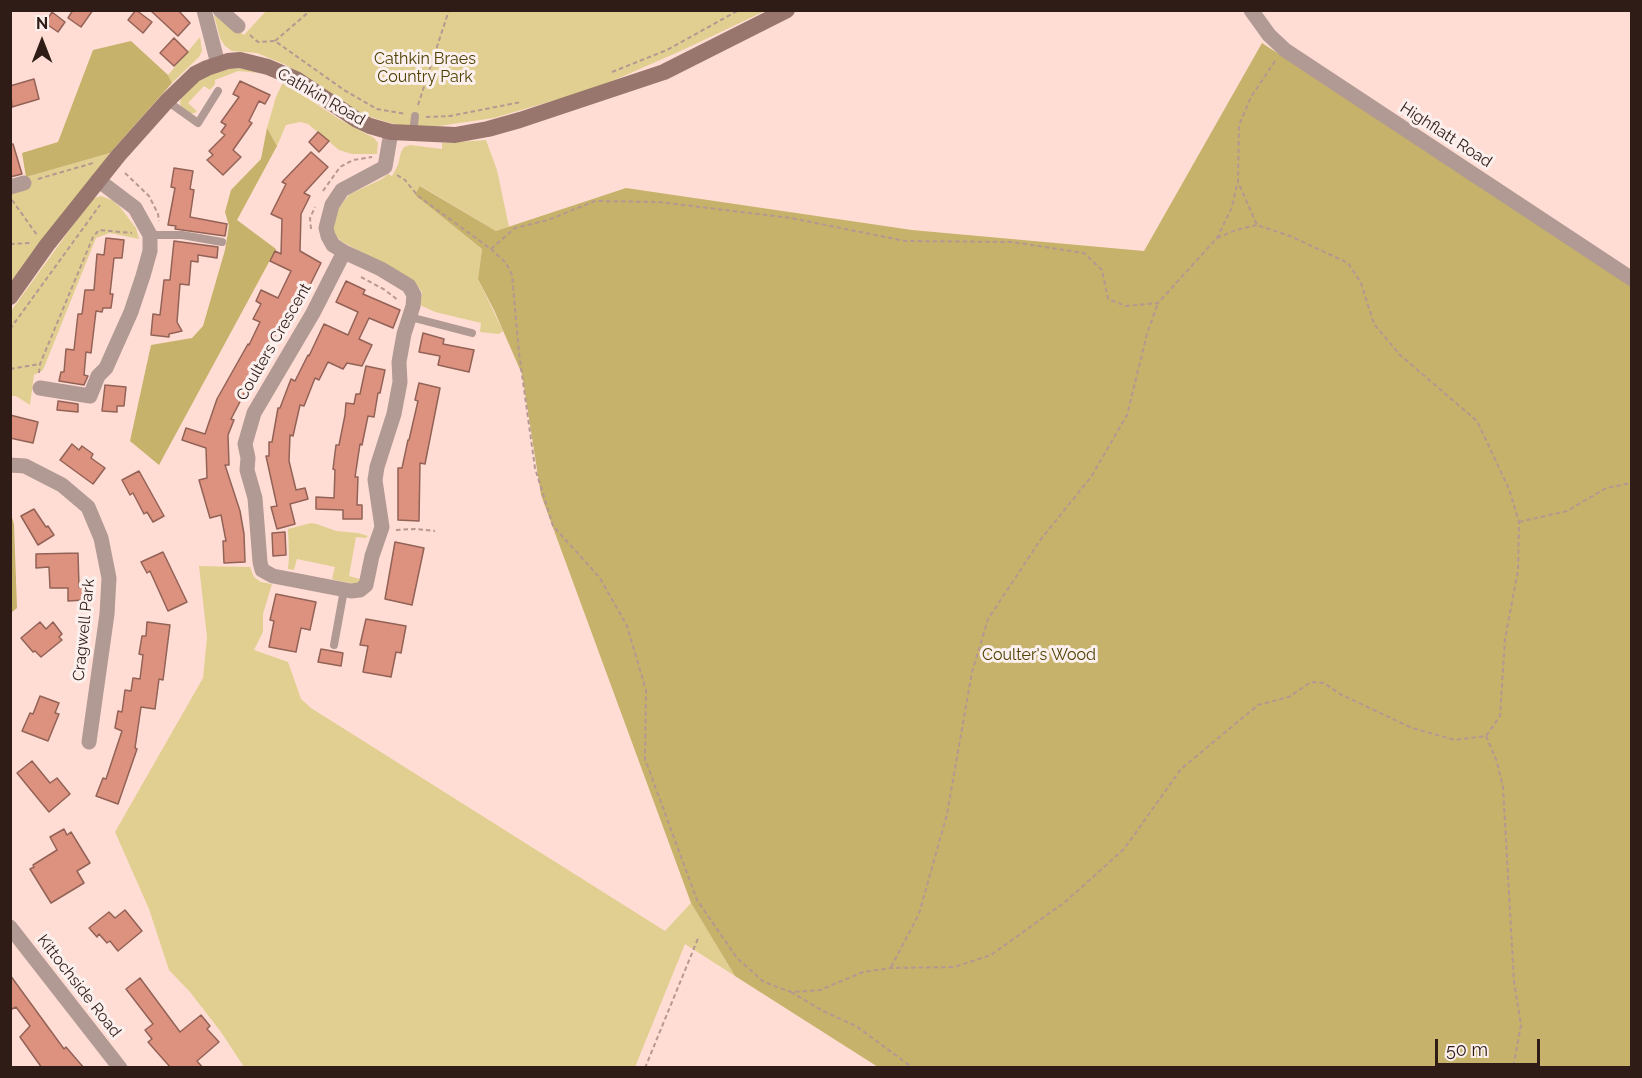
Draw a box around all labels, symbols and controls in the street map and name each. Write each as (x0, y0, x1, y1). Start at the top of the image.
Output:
north arrow (12, 12, 72, 72)
text: N (36, 14, 48, 33)
park label: Cathkin Braes Country Park (374, 49, 476, 87)
street label: Cathkin Road (274, 64, 368, 130)
street label: Highflatt Road (1396, 98, 1496, 172)
street label: Coulters Crescent (233, 280, 315, 404)
street label: Cragwell Park (69, 578, 99, 682)
park label: Coulter's Wood (982, 645, 1096, 665)
street label: Kittochside Road (33, 931, 125, 1041)
scale bar (1438, 1027, 1543, 1065)
text: 50 m (1446, 1039, 1488, 1060)

